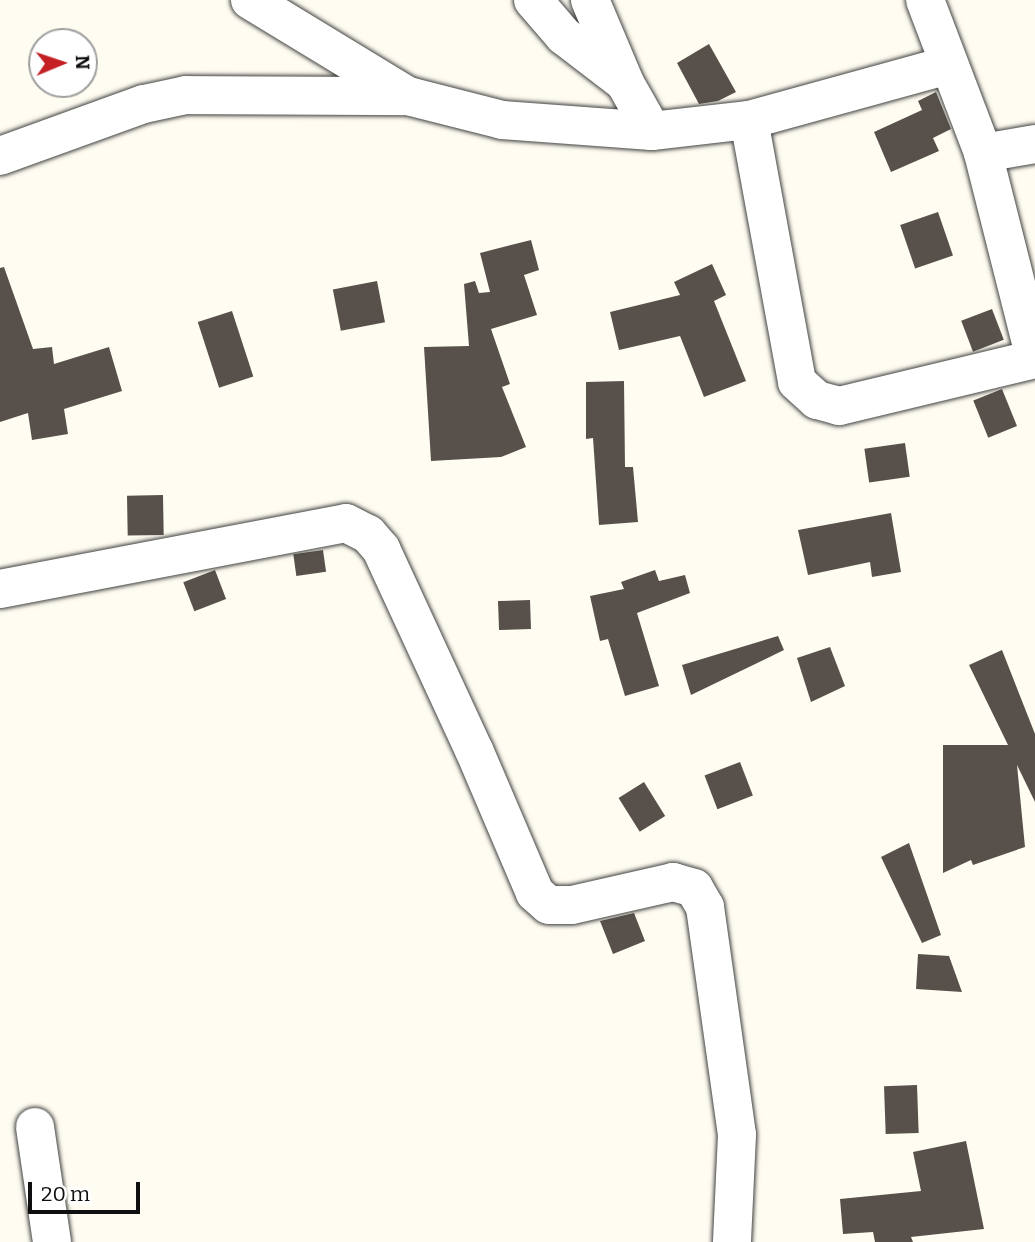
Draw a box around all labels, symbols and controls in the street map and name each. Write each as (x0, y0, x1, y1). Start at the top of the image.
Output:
north arrow (28, 28, 98, 98)
text: N (71, 55, 94, 70)
scale bar (32, 1168, 144, 1212)
text: 20 m (41, 1181, 90, 1207)

